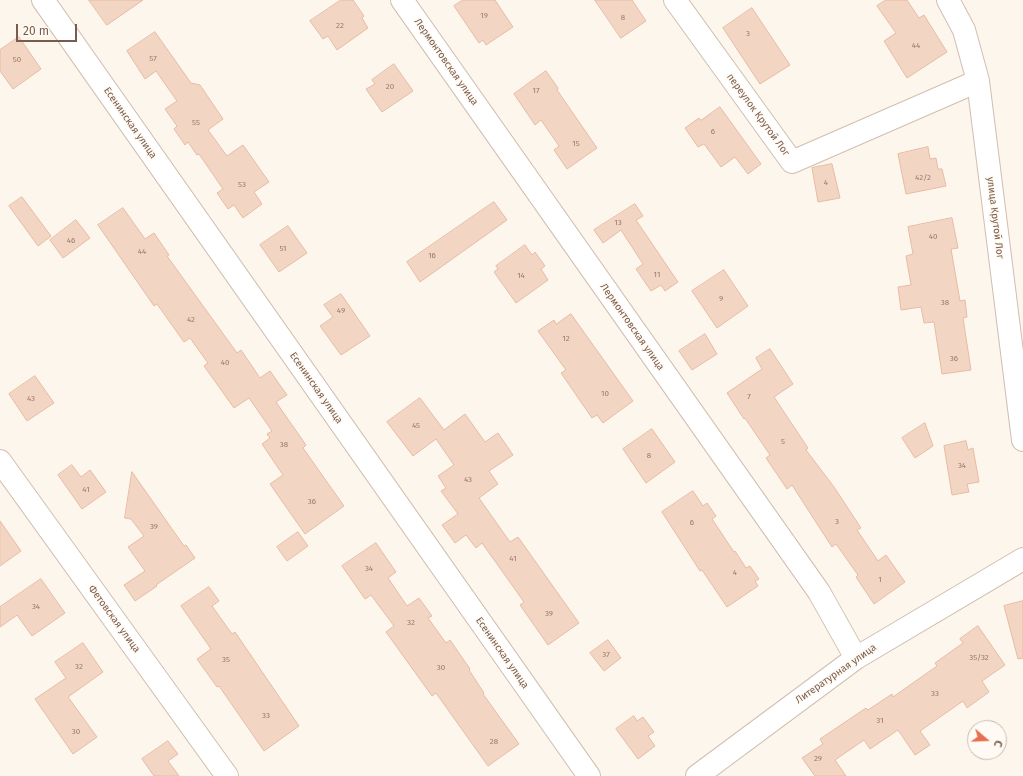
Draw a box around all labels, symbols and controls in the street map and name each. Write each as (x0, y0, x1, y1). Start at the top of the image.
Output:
house number: 19 (480, 11, 488, 21)
house number: 8 (621, 13, 625, 23)
scale bar (18, 16, 79, 42)
street label: Лермонтовская улица (411, 16, 481, 108)
house number: 22 (336, 21, 344, 31)
text: 20 m (23, 24, 49, 38)
house number: 3 (746, 29, 750, 39)
house number: 44 (912, 41, 920, 51)
house number: 57 (149, 54, 157, 64)
house number: 50 (13, 55, 21, 65)
street label: переулок Крутой Лог (724, 71, 792, 159)
house number: 20 (386, 82, 394, 92)
street label: Есенинская улица (101, 85, 159, 161)
house number: 17 (532, 86, 540, 96)
house number: 55 (192, 118, 200, 128)
house number: 6 (711, 127, 715, 137)
house number: 15 (572, 139, 580, 149)
house number: 42/2 (915, 173, 931, 183)
street label: улица Крутой Лог (984, 176, 1006, 260)
house number: 4 (824, 178, 828, 188)
house number: 53 (238, 180, 246, 190)
house number: 13 (614, 218, 622, 228)
house number: 40 (929, 232, 937, 242)
house number: 46 (67, 236, 75, 246)
house number: 51 (279, 244, 287, 254)
house number: 44 (138, 247, 146, 257)
house number: 16 (428, 251, 436, 261)
house number: 11 (654, 270, 660, 280)
house number: 14 (517, 271, 525, 281)
street label: Лермонтовская улица (597, 281, 667, 373)
house number: 9 (719, 294, 723, 304)
house number: 38 (941, 298, 949, 308)
house number: 49 (337, 306, 345, 316)
house number: 42 (187, 315, 195, 325)
house number: 12 (562, 334, 570, 344)
street label: Есенинская улица (287, 350, 345, 426)
house number: 36 (950, 354, 958, 364)
house number: 40 (221, 358, 229, 368)
house number: 10 (601, 389, 609, 399)
house number: 7 (747, 392, 751, 402)
house number: 43 (27, 394, 35, 404)
house number: 45 (412, 421, 420, 431)
house number: 5 (781, 437, 785, 447)
house number: 38 (280, 440, 288, 450)
house number: 8 (647, 451, 651, 461)
house number: 34 (958, 461, 966, 471)
house number: 43 (464, 475, 472, 485)
house number: 41 (82, 485, 90, 495)
house number: 36 (308, 497, 316, 507)
house number: 3 (835, 517, 839, 527)
house number: 6 (690, 518, 694, 528)
house number: 39 (150, 522, 158, 532)
house number: 41 (509, 554, 517, 564)
house number: 34 (365, 564, 373, 574)
house number: 4 (733, 568, 737, 578)
house number: 1 (878, 575, 882, 585)
street label: Фетовская улица (86, 583, 142, 655)
house number: 34 (32, 602, 40, 612)
house number: 39 (545, 609, 553, 619)
street label: Есенинская улица (473, 615, 531, 691)
house number: 32 (407, 618, 415, 628)
street label: Литературная улица (793, 642, 879, 706)
house number: 37 (602, 650, 610, 660)
house number: 35/32 (969, 653, 989, 663)
house number: 35 (222, 655, 230, 665)
house number: 32 (75, 662, 83, 672)
house number: 30 (437, 663, 445, 673)
house number: 33 (931, 689, 939, 699)
house number: 33 (262, 711, 270, 721)
house number: 31 (876, 716, 884, 726)
north arrow (967, 720, 1007, 760)
house number: 30 (72, 727, 80, 737)
house number: 28 (490, 737, 498, 747)
text: С (991, 739, 1005, 749)
house number: 29 (814, 754, 822, 764)

